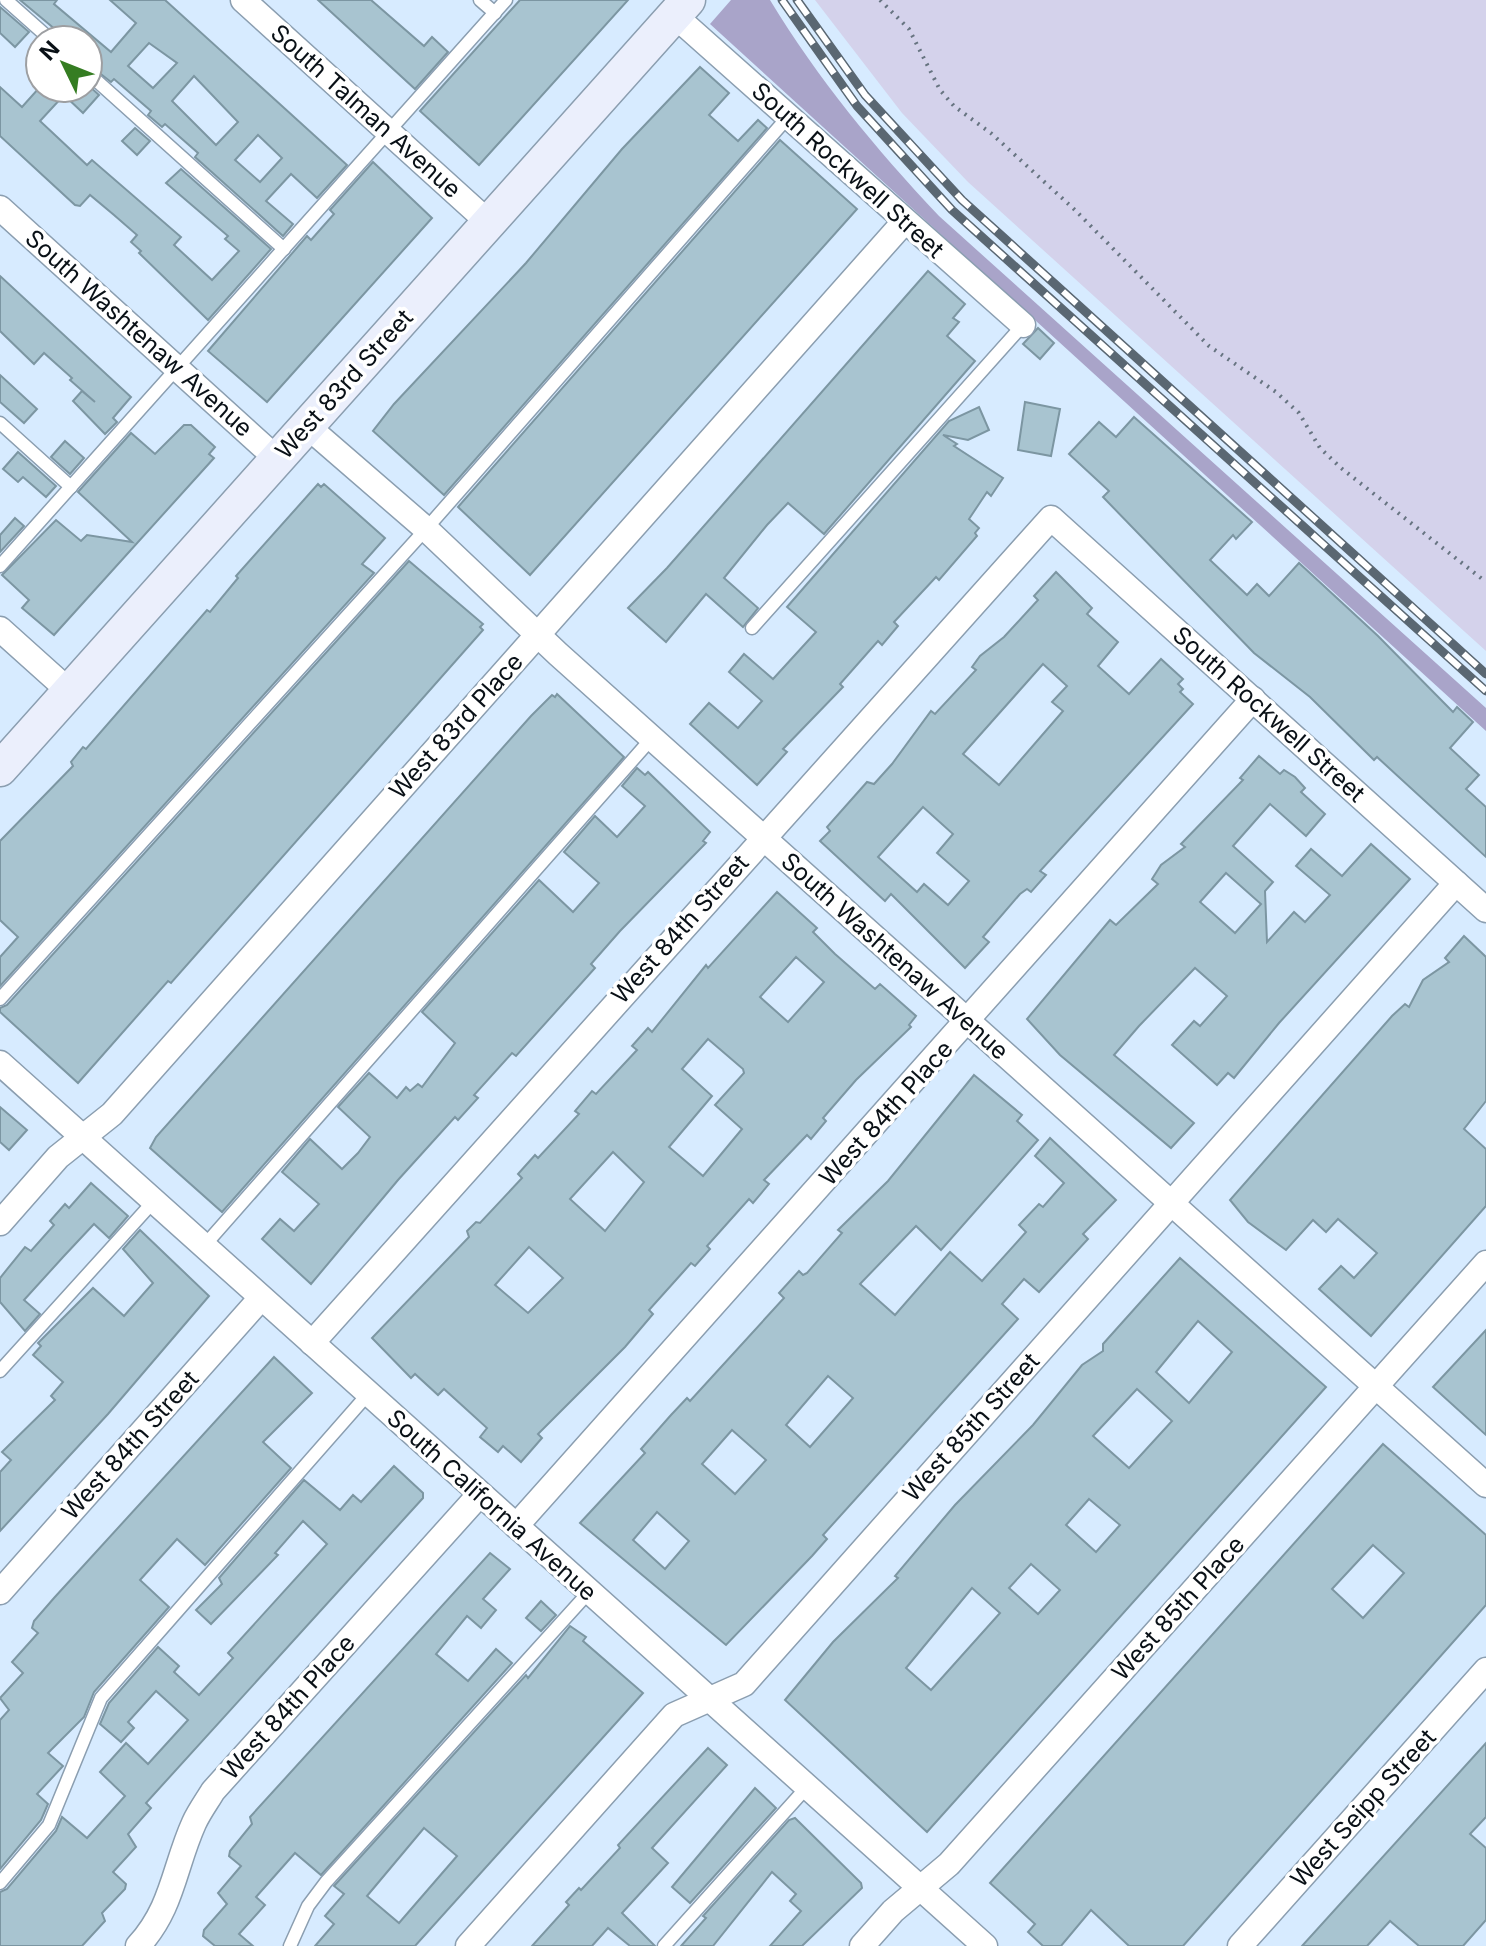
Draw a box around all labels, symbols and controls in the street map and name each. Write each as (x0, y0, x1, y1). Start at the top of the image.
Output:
street label: South Talman Avenue (265, 18, 467, 204)
north arrow (24, 24, 104, 104)
text: N (34, 35, 65, 65)
street label: South Rockwell Street (746, 76, 950, 264)
street label: South Washtenaw Avenue (19, 223, 259, 443)
street label: West 83rd Street (269, 303, 419, 465)
street label: South Rockwell Street (1167, 620, 1371, 808)
street label: West 83rd Place (383, 647, 529, 805)
street label: South Washtenaw Avenue (775, 846, 1015, 1066)
street label: West 84th Street (605, 848, 755, 1010)
street label: West 84th Place (813, 1034, 959, 1192)
street label: West 85th Street (897, 1347, 1045, 1507)
street label: West 84th Street (55, 1364, 205, 1526)
street label: South California Avenue (381, 1403, 603, 1607)
street label: West 85th Place (1106, 1530, 1250, 1686)
street label: West 84th Place (215, 1628, 361, 1786)
street label: West Seipp Street (1284, 1723, 1442, 1893)

